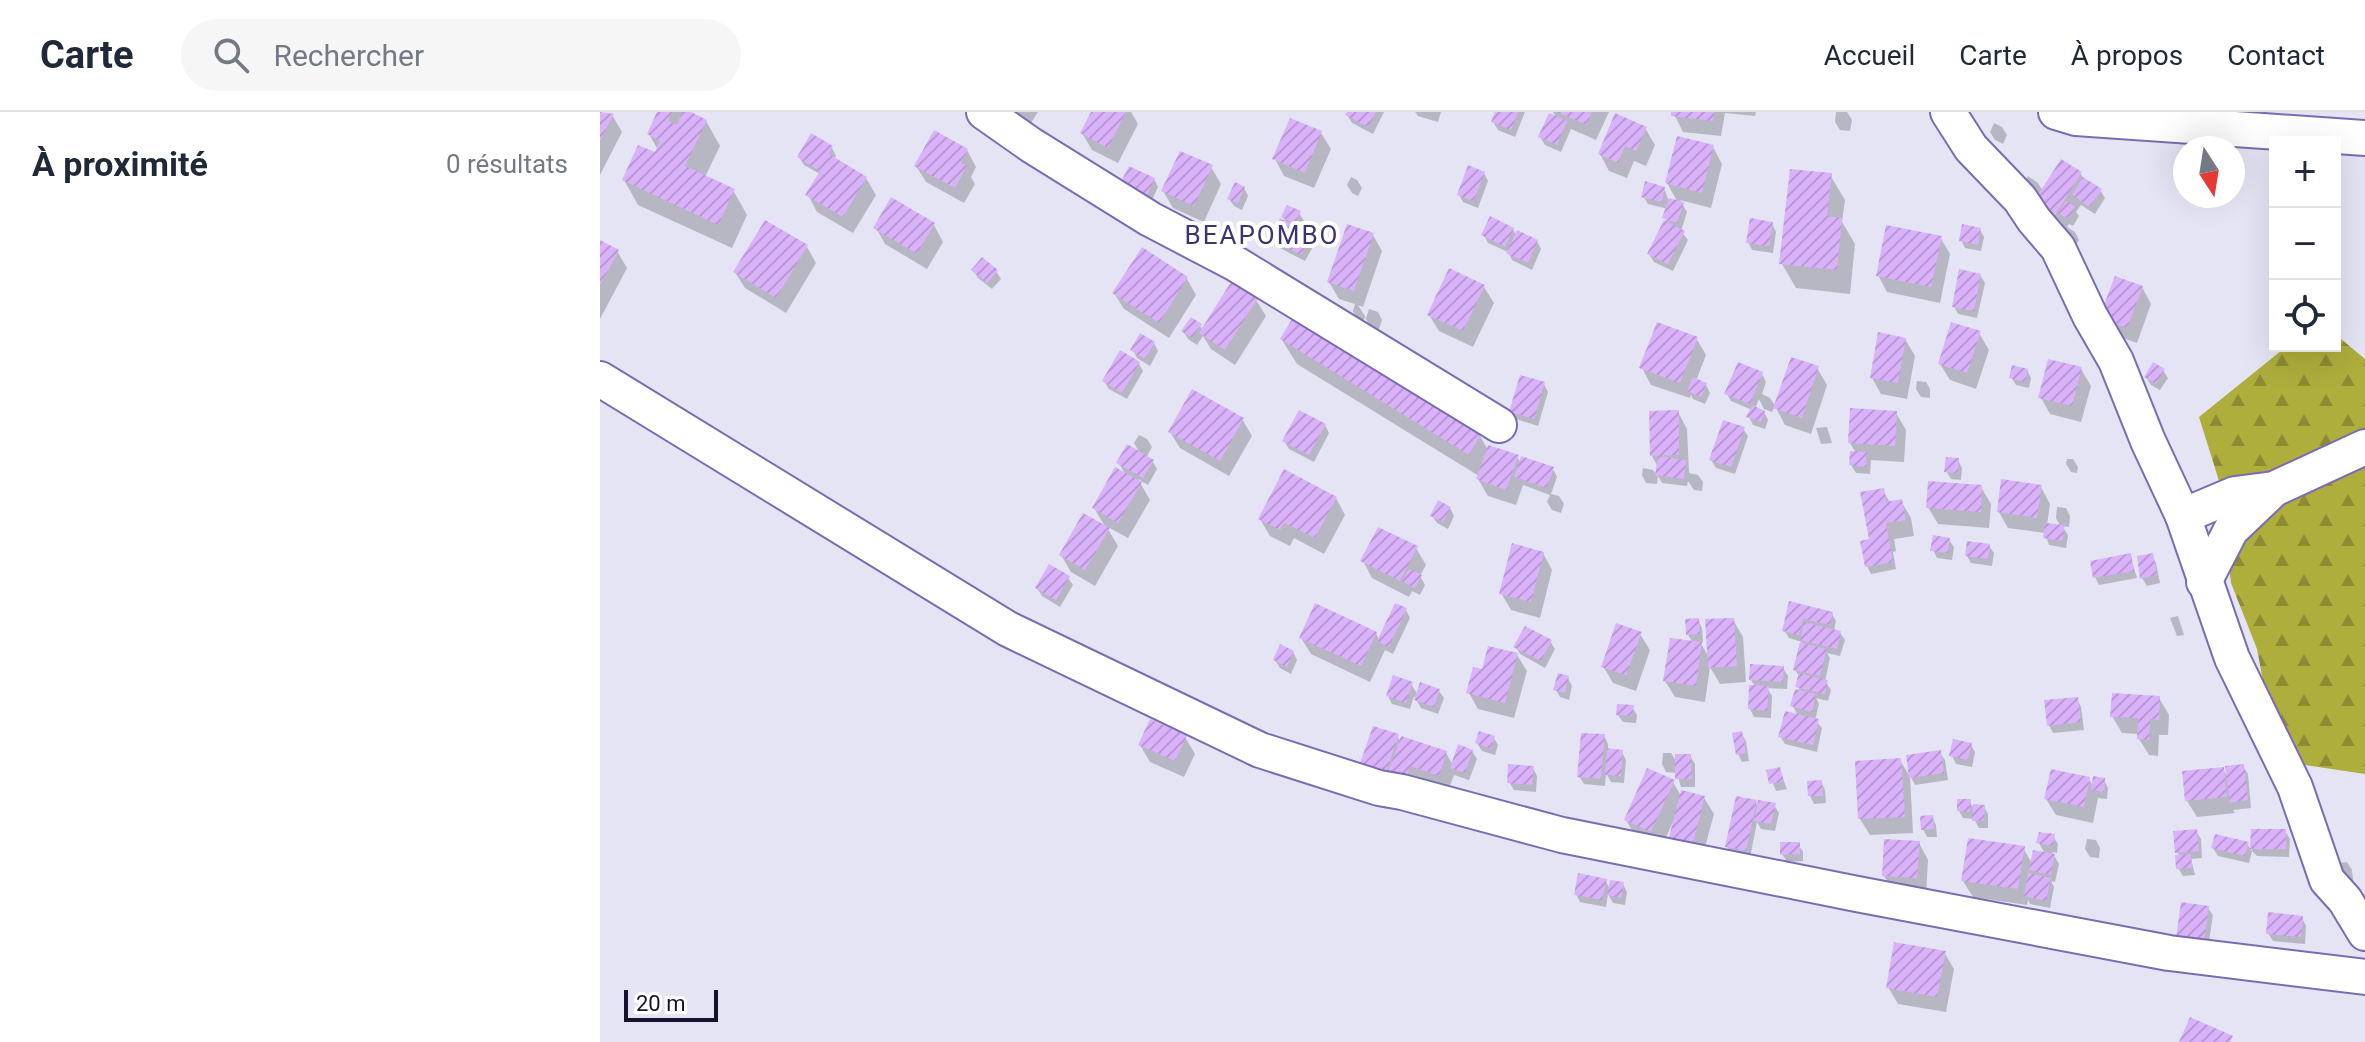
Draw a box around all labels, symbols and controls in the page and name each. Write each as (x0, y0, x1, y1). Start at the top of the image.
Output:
search box (181, 19, 741, 91)
text: Carte (40, 33, 133, 77)
icon: search (209, 33, 253, 77)
text: Rechercher (273, 38, 424, 73)
text: Accueil (1824, 39, 1915, 72)
text: Carte (1959, 39, 2027, 72)
text: À propos (2071, 39, 2183, 72)
text: Contact (2227, 39, 2325, 72)
north arrow (2173, 136, 2245, 208)
map controls (2269, 136, 2341, 352)
button: + (2269, 136, 2341, 208)
text: À proximité (32, 144, 208, 184)
text: 0 résultats (446, 149, 568, 179)
button: − (2269, 208, 2341, 280)
district label: BEAPOMBO (1184, 220, 1340, 250)
button: locate (2269, 280, 2341, 352)
scale bar (624, 986, 718, 1022)
text: 20 m (636, 991, 685, 1016)

